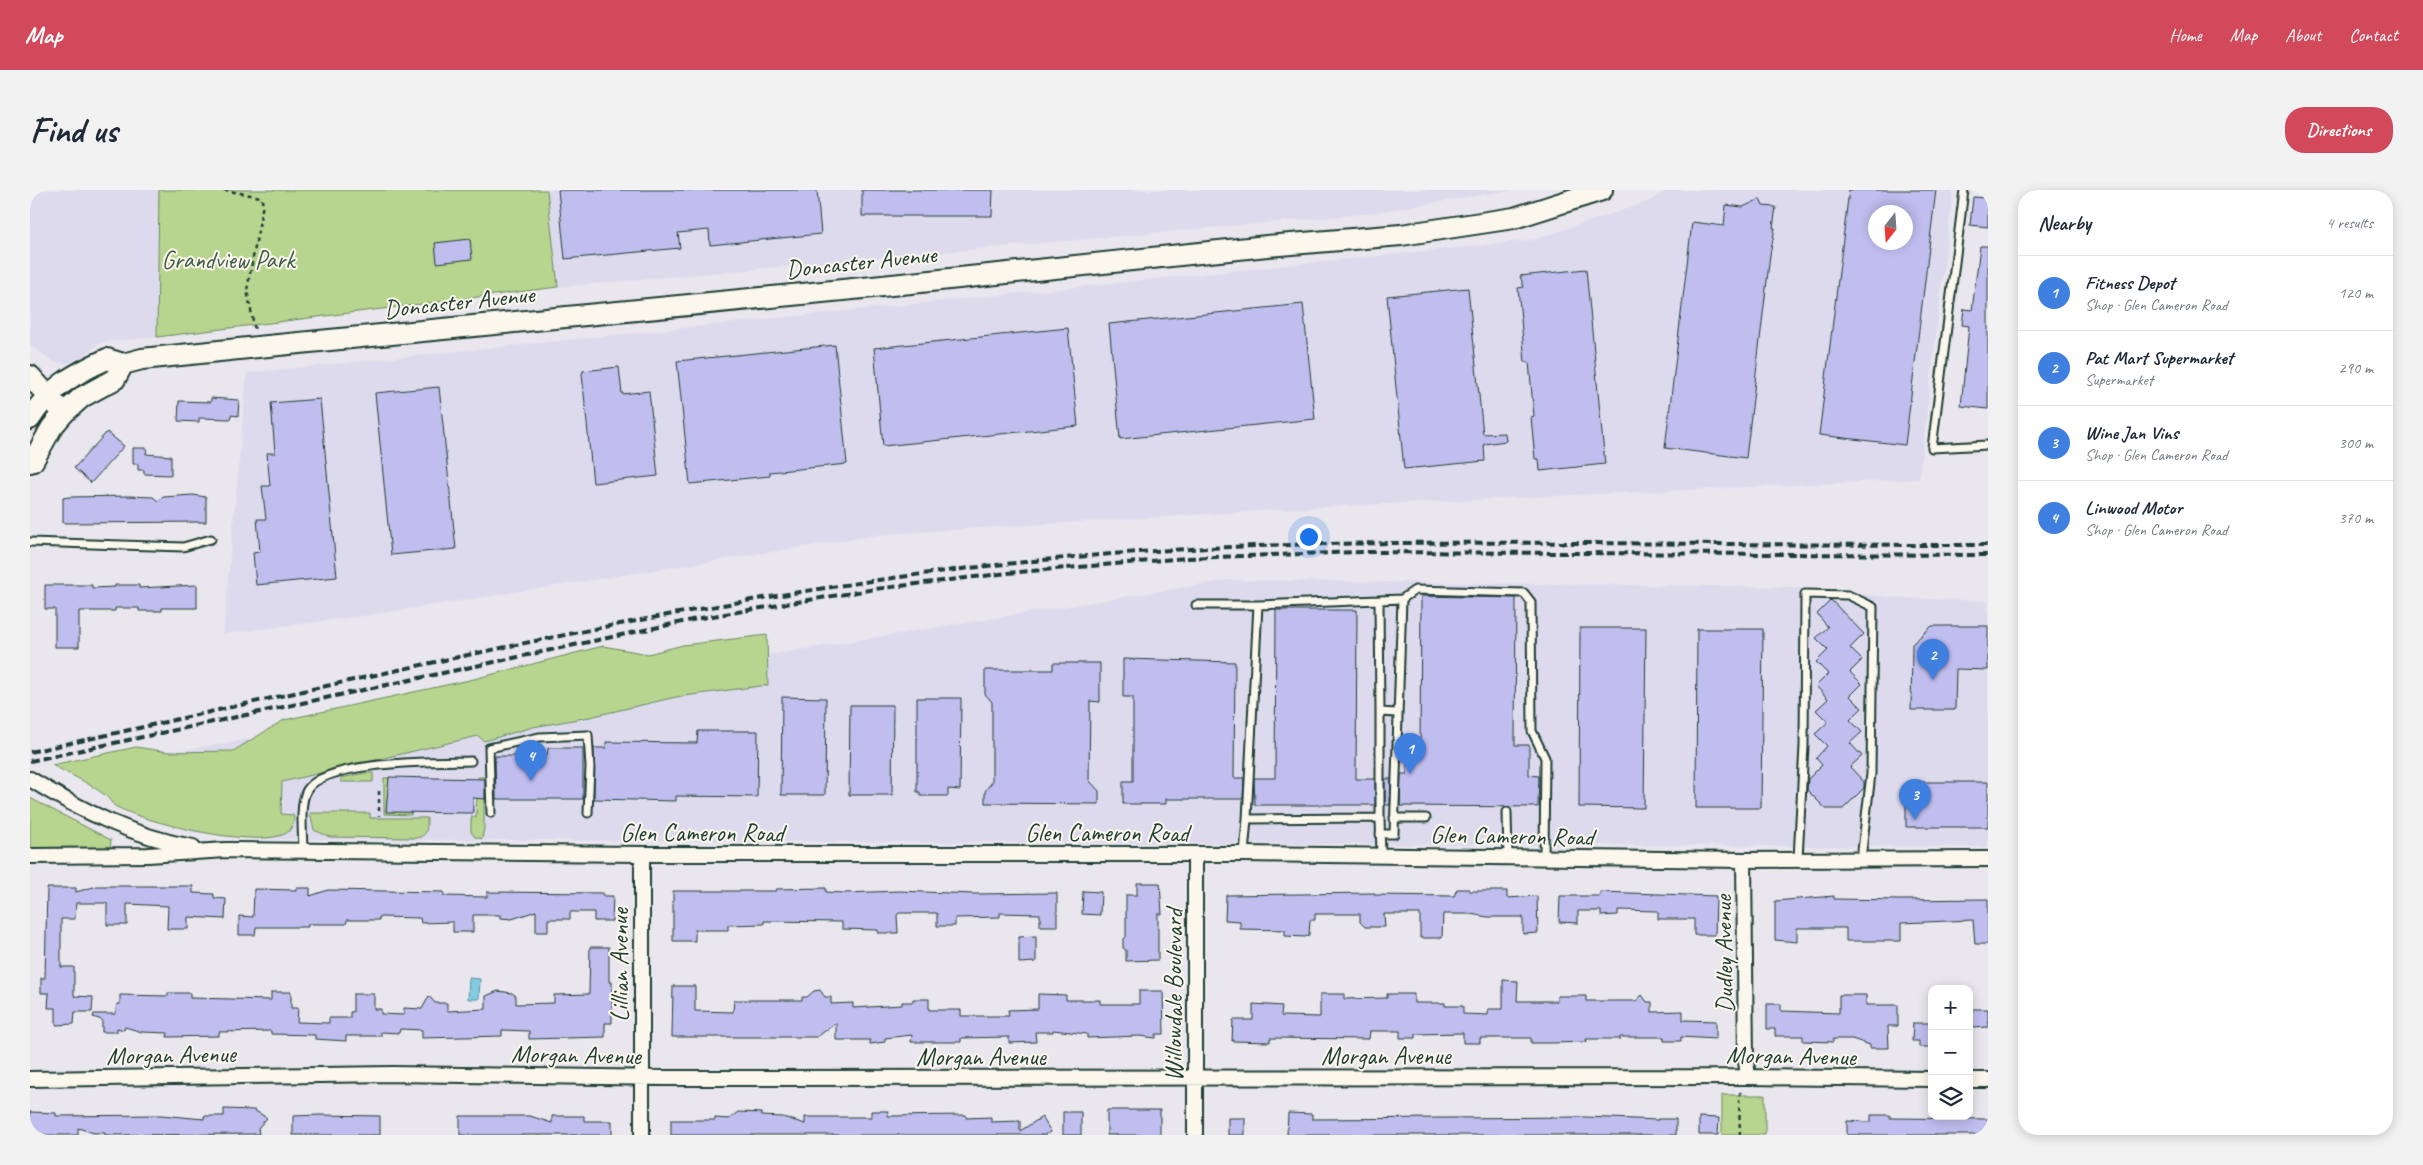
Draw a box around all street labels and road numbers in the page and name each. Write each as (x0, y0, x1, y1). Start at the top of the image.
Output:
street label: Doncaster Avenue (784, 238, 940, 286)
street label: Doncaster Avenue (382, 278, 538, 326)
street label: Glen Cameron Road (620, 817, 787, 849)
street label: Glen Cameron Road (1025, 817, 1192, 849)
street label: Glen Cameron Road (1430, 819, 1597, 853)
street label: Dudley Avenue (1707, 893, 1741, 1013)
street label: Lillian Avenue (604, 906, 636, 1022)
street label: Willowdale Boulevard (1158, 906, 1190, 1081)
street label: Morgan Avenue (106, 1038, 238, 1072)
street label: Morgan Avenue (511, 1038, 643, 1072)
street label: Morgan Avenue (1726, 1039, 1858, 1073)
street label: Morgan Avenue (1321, 1040, 1453, 1072)
street label: Morgan Avenue (916, 1041, 1048, 1073)

